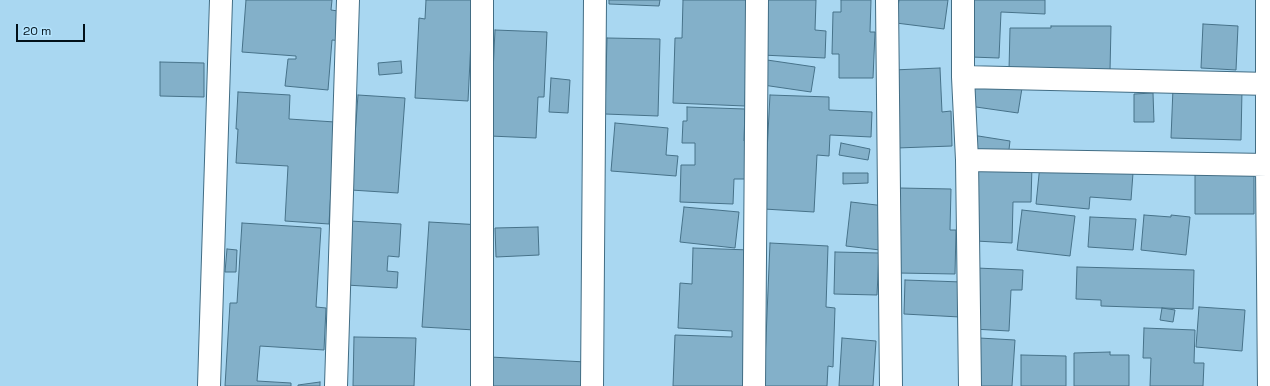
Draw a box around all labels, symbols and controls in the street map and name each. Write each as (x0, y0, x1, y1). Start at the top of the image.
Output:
scale bar (18, 16, 87, 42)
text: 20 m (23, 23, 51, 39)

